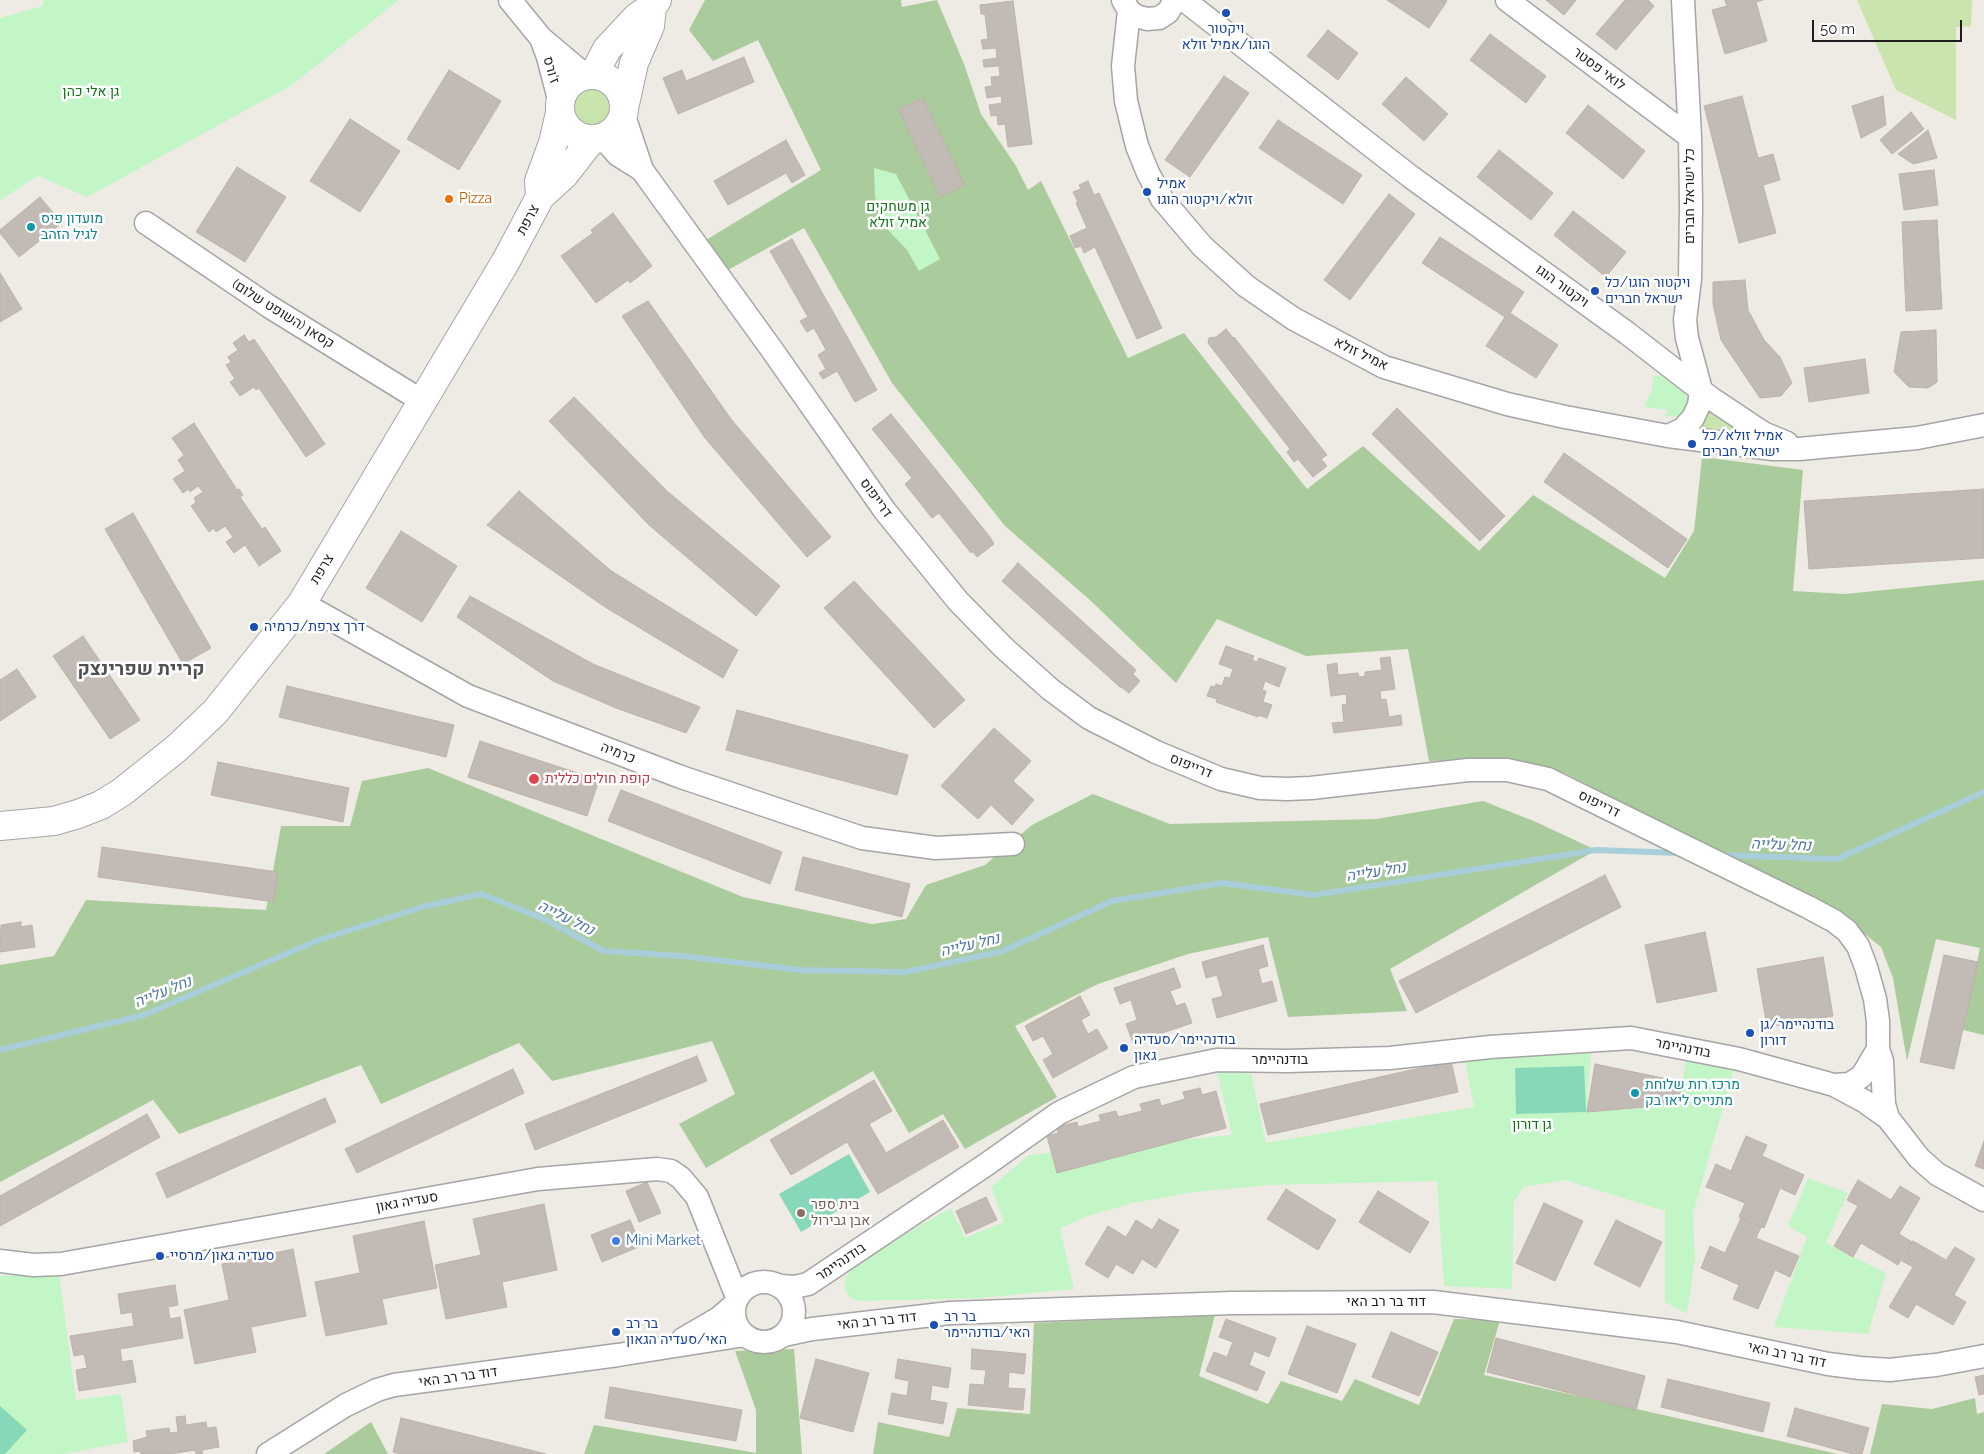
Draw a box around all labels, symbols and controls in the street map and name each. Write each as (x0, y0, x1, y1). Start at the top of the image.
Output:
marker: ויקטור הוגו/אמיל זולא (1220, 7, 1232, 19)
scale bar (1814, 10, 1964, 42)
text: 50 m (1820, 20, 1855, 38)
place label: ויקטור הוגו/אמיל זולא (1182, 21, 1270, 54)
street label: לואי פסטר (1569, 44, 1629, 94)
street label: ז'ורס (539, 54, 563, 86)
park label: גן אלי כהן (63, 84, 119, 100)
street label: כל ישראל חברים (1682, 148, 1698, 244)
place label: אמיל זולא/ויקטור הוגו (1157, 176, 1253, 208)
marker: אמיל זולא/ויקטור הוגו (1141, 186, 1153, 198)
place label: Pizza (459, 191, 492, 207)
marker: Pizza (443, 193, 455, 205)
park label: גן משחקים אמיל זולא (866, 199, 930, 232)
street label: צרפת (513, 202, 543, 238)
place label: מועדון פיס לגיל הזהב (41, 211, 103, 243)
marker: מועדון פיס לגיל הזהב (25, 221, 37, 233)
street label: ויקטור הוגו (1532, 261, 1592, 311)
place label: ויקטור הוגו/כל ישראל חברים (1605, 275, 1690, 308)
street label: קסאן (השופט שלום) (229, 276, 337, 352)
marker: ויקטור הוגו/כל ישראל חברים (1589, 285, 1601, 297)
street label: אמיל זולא (1331, 334, 1391, 374)
place label: אמיל זולא/כל ישראל חברים (1702, 428, 1783, 461)
marker: אמיל זולא/כל ישראל חברים (1686, 438, 1698, 450)
street label: דרייפוס (856, 475, 896, 521)
street label: צרפת (307, 551, 337, 587)
place label: דרך צרפת/כרמיה (264, 619, 365, 635)
marker: דרך צרפת/כרמיה (248, 621, 260, 633)
district label: קריית שפרינצק (77, 658, 205, 680)
street label: כרמיה (598, 739, 638, 767)
street label: דרייפוס (1167, 750, 1215, 782)
place label: קופת חולים כללית (545, 771, 650, 787)
marker: קופת חולים כללית (527, 772, 541, 786)
street label: דרייפוס (1575, 787, 1623, 821)
water label: נחל עלייה (1751, 835, 1811, 855)
water label: נחל עלייה (1345, 858, 1407, 886)
water label: נחל עלייה (535, 897, 597, 939)
water label: נחל עלייה (939, 929, 1001, 961)
water label: נחל עלייה (132, 972, 194, 1012)
place label: בודנהיימר/גן דורון (1760, 1017, 1834, 1050)
marker: בודנהיימר/גן דורון (1744, 1027, 1756, 1039)
place label: בודנהיימר/סעדיה גאון (1134, 1032, 1236, 1064)
street label: בודנהיימר (1654, 1034, 1712, 1062)
marker: בודנהיימר/סעדיה גאון (1118, 1042, 1130, 1054)
street label: בודנהיימר (1252, 1052, 1308, 1068)
place label: מרכז רות שלוחת מתנייס ליאו בק (1645, 1077, 1740, 1110)
marker: מרכז רות שלוחת מתנייס ליאו בק (1629, 1087, 1641, 1099)
park label: גן דורון (1512, 1117, 1552, 1133)
street label: סעדיה גאון (375, 1188, 439, 1216)
place label: בית ספר אבן גבירול (811, 1197, 870, 1230)
marker: בית ספר אבן גבירול (795, 1207, 807, 1219)
place label: Mini Market (626, 1233, 701, 1249)
marker: Mini Market (610, 1235, 622, 1247)
street label: בודנהיימר (813, 1239, 869, 1285)
place label: סעדיה גאון/מרסיי (170, 1248, 274, 1264)
marker: סעדיה גאון/מרסיי (154, 1250, 166, 1262)
street label: דוד בר רב האי (1346, 1294, 1426, 1310)
street label: דוד בר רב האי (837, 1308, 917, 1334)
place label: בר רב האי/בודנהיימר (944, 1309, 1030, 1341)
place label: בר רב האי/סעדיה הגאון (626, 1316, 727, 1348)
marker: בר רב האי/בודנהיימר (928, 1319, 940, 1331)
marker: בר רב האי/סעדיה הגאון (610, 1326, 622, 1338)
street label: דוד בר רב האי (1746, 1339, 1828, 1371)
street label: דוד בר רב האי (418, 1363, 498, 1391)

